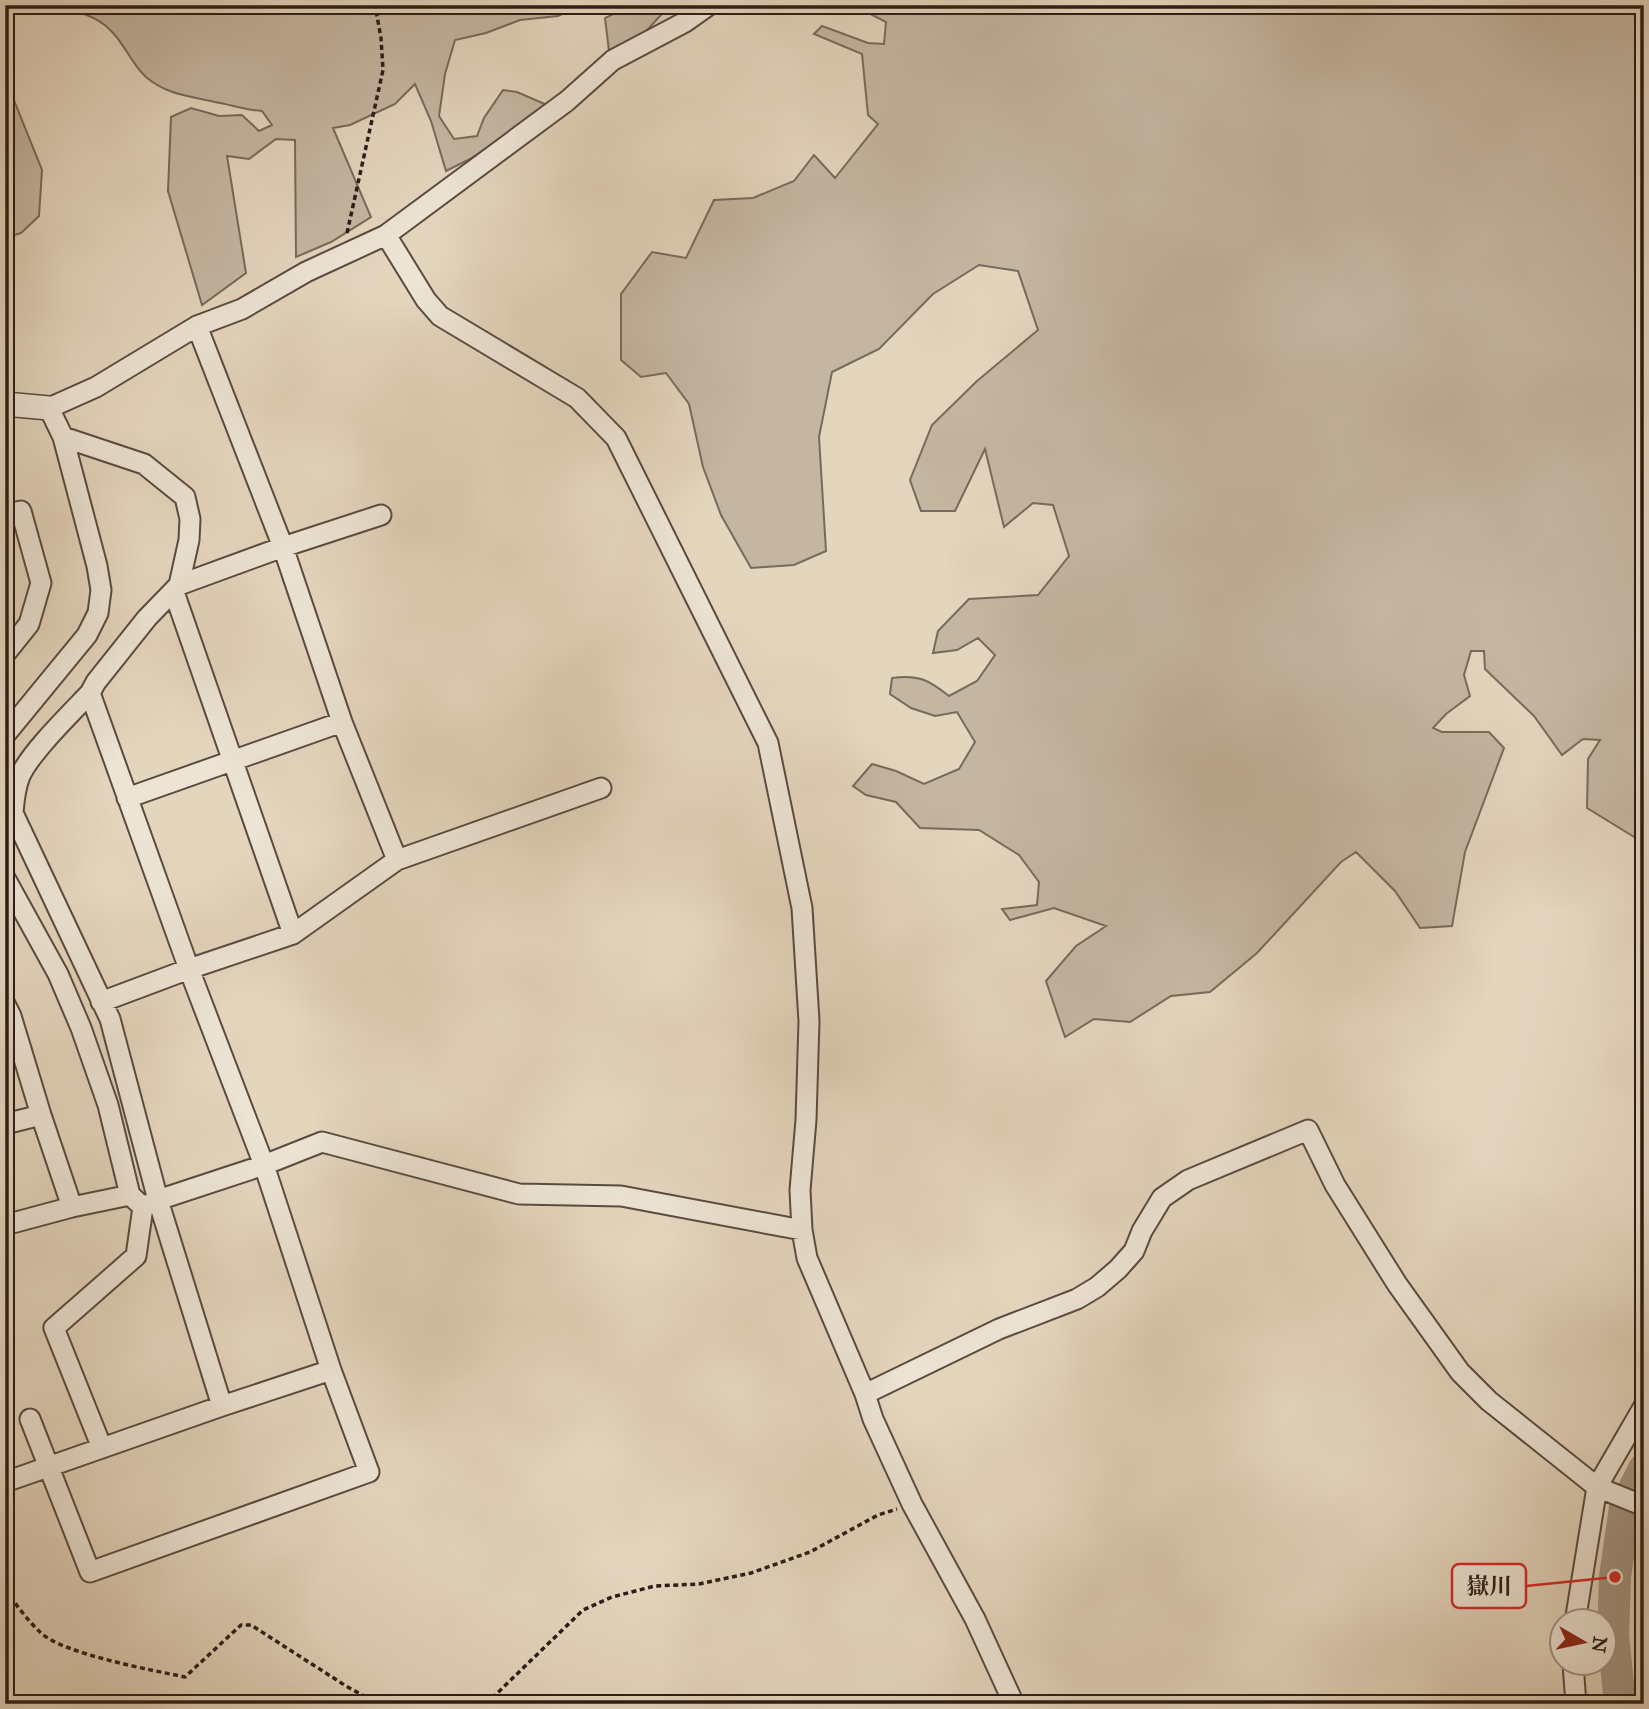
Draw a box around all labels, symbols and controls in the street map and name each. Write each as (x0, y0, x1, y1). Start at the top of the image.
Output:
callout: 嶽川 (1452, 1564, 1526, 1608)
text: 嶽川 (1466, 1572, 1512, 1600)
north arrow (1548, 1608, 1618, 1678)
text: N (1587, 1635, 1612, 1654)

